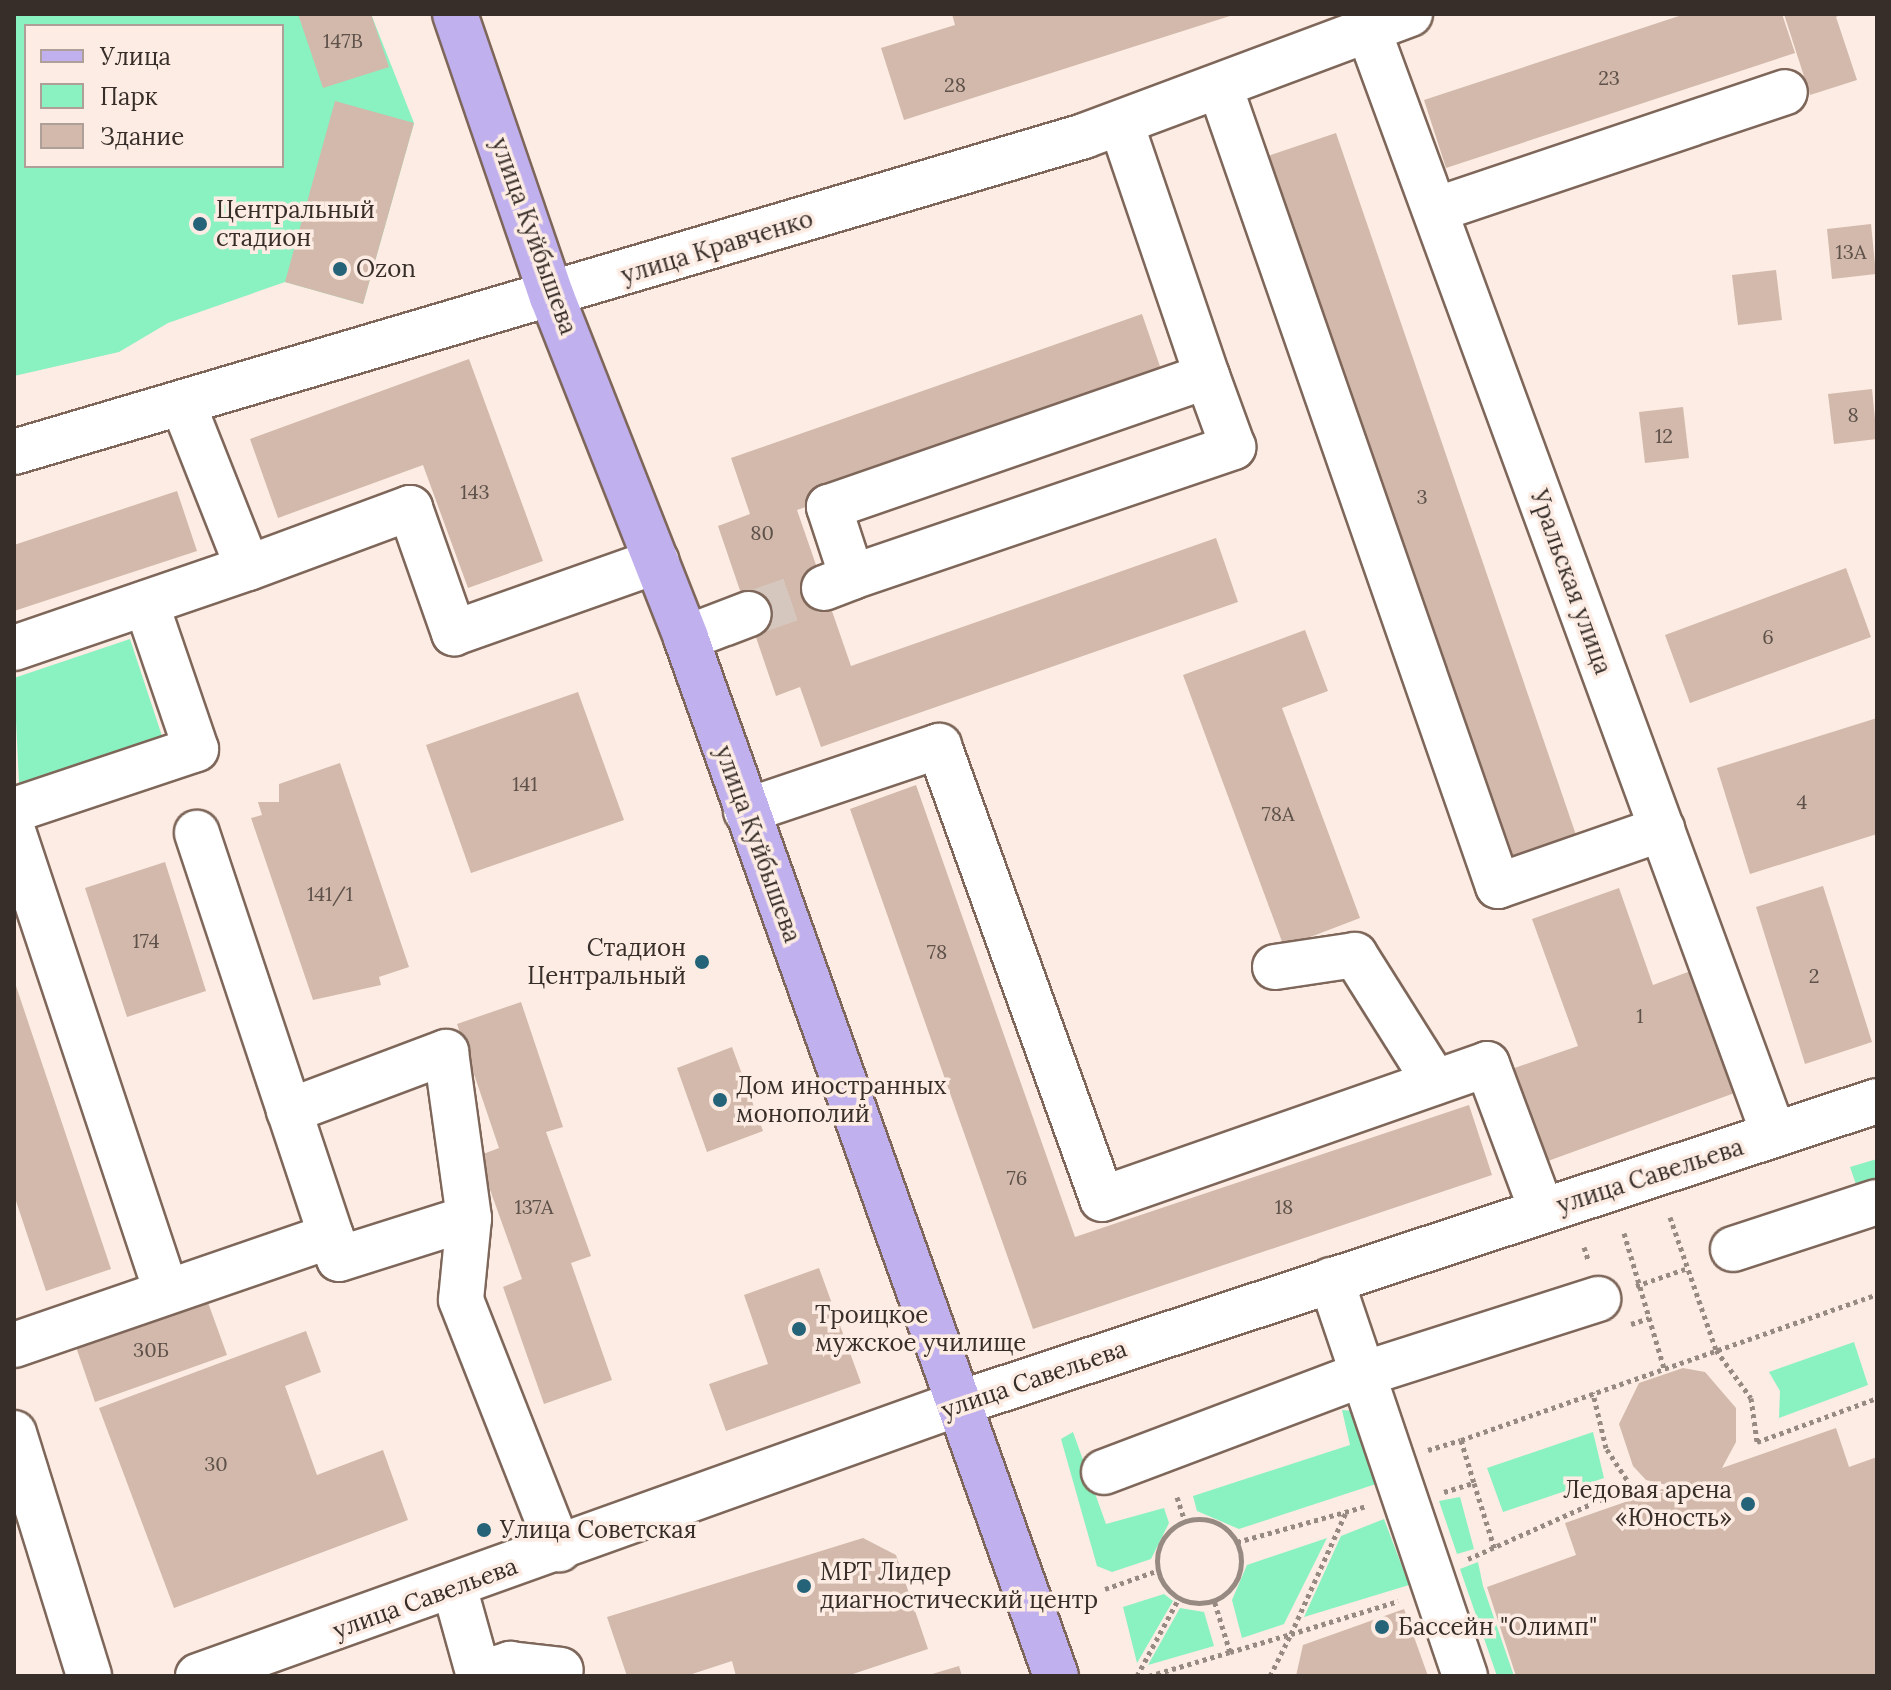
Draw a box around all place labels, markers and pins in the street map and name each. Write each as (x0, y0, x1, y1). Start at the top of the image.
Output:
place label: Центральный стадион (216, 196, 375, 252)
marker: Центральный стадион (191, 215, 209, 233)
place label: Ozon (356, 255, 416, 283)
marker: Ozon (331, 260, 349, 278)
place label: Стадион Центральный (527, 934, 686, 990)
marker: Стадион Центральный (693, 953, 711, 971)
place label: Дом иностранных монополий (736, 1072, 946, 1128)
marker: Дом иностранных монополий (711, 1091, 729, 1109)
place label: Троицкое мужское училище (815, 1301, 1026, 1357)
marker: Троицкое мужское училище (790, 1320, 808, 1338)
place label: Ледовая арена «Юность» (1563, 1476, 1732, 1532)
marker: Ледовая арена «Юность» (1739, 1495, 1757, 1513)
place label: Улица Советская (500, 1516, 697, 1544)
marker: Улица Советская (475, 1521, 493, 1539)
place label: МРТ Лидер диагностический центр (820, 1558, 1098, 1614)
marker: МРТ Лидер диагностический центр (795, 1577, 813, 1595)
place label: Бассейн "Олимп" (1398, 1613, 1597, 1641)
marker: Бассейн "Олимп" (1373, 1618, 1391, 1636)

